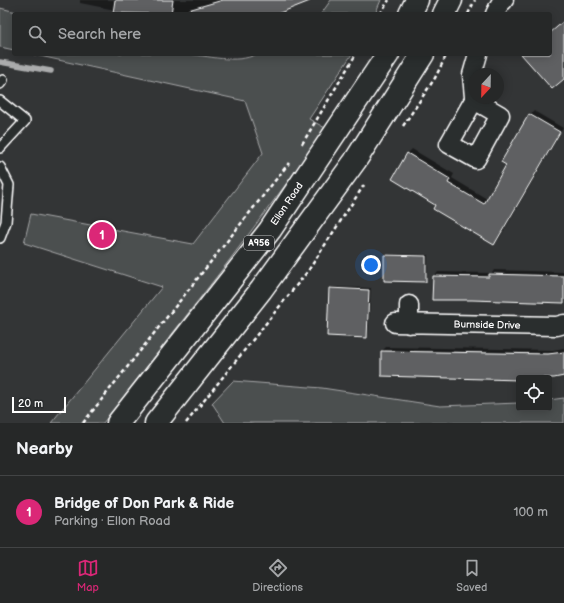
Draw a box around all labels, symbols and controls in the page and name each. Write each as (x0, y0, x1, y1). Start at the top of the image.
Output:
search box (12, 12, 552, 56)
icon: search (26, 23, 48, 45)
text: Search here (58, 25, 141, 44)
north arrow (468, 68, 504, 104)
street label: Ellon Road (268, 180, 306, 228)
pin: 1 (89, 220, 115, 250)
road number: A956 (244, 236, 274, 250)
your location (361, 255, 381, 275)
street label: Burnside Drive (453, 318, 521, 332)
map controls (516, 375, 552, 411)
button: locate (516, 375, 552, 411)
scale bar (12, 395, 66, 414)
text: 20 m (18, 397, 43, 410)
text: Nearby (16, 439, 73, 459)
text: Bridge of Don Park & Ride (54, 494, 234, 513)
text: 1 (26, 504, 32, 520)
text: 100 m (513, 504, 548, 520)
text: Parking · Ellon Road (54, 513, 170, 529)
tab: Map (77, 557, 99, 594)
tab: Directions (252, 557, 303, 594)
tab: Saved (456, 557, 487, 594)

